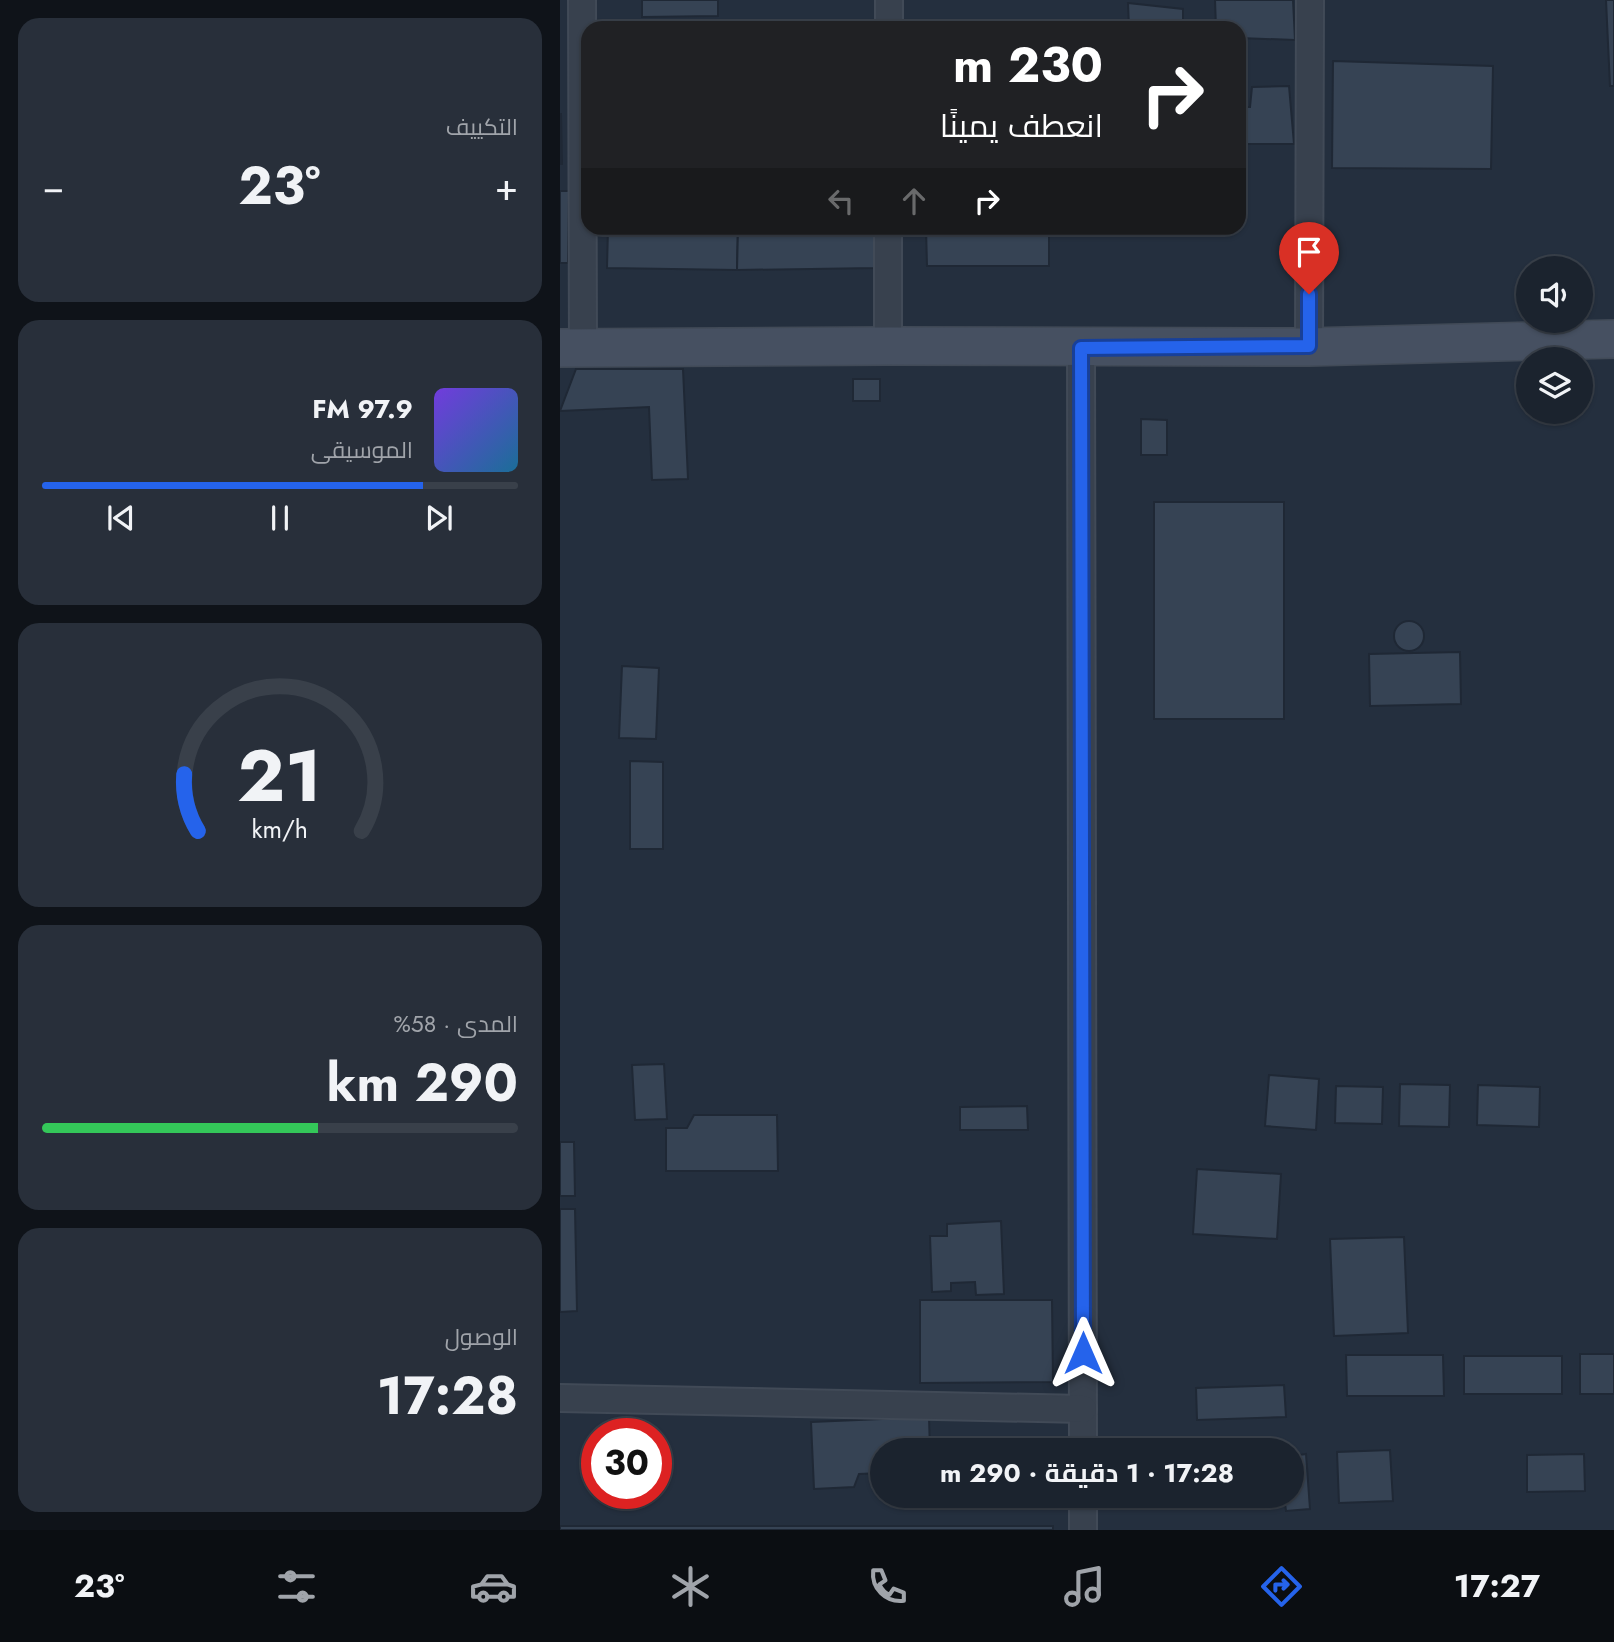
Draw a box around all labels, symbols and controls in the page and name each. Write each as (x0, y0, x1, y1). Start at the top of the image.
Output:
text: 230 m (953, 30, 1103, 100)
icon: right (1127, 49, 1218, 140)
text: انعطف يمينًا (940, 103, 1103, 149)
text: التكييف (446, 110, 518, 144)
text: 23° (239, 148, 320, 224)
text: − (42, 159, 64, 214)
text: + (495, 159, 518, 214)
icon: left (822, 182, 860, 220)
icon: ahead (895, 182, 933, 220)
icon: right (968, 182, 1006, 220)
pin (1279, 222, 1339, 294)
icon: arrive (1290, 233, 1328, 271)
map controls (1516, 256, 1593, 424)
button: sound (1516, 256, 1593, 333)
button: layers (1516, 347, 1593, 424)
text: 97.9 FM (312, 390, 413, 428)
text: الموسيقى (311, 433, 413, 467)
icon: previous (102, 499, 140, 537)
icon: pause (261, 499, 299, 537)
icon: next (420, 499, 458, 537)
text: 21 (238, 723, 322, 828)
text: km/h (252, 811, 308, 847)
text: المدى · 58% (394, 1007, 518, 1041)
text: 290 km (326, 1045, 518, 1121)
position arrow (1046, 1316, 1120, 1390)
text: الوصول (445, 1320, 518, 1354)
text: 17:28 (377, 1358, 518, 1434)
speed limit sign: 30 (581, 1418, 672, 1509)
text: 17:28 · 1 دقيقة · 290 m (940, 1454, 1234, 1492)
icon: filters (272, 1562, 321, 1611)
icon: car (469, 1562, 518, 1611)
icon: climate (666, 1562, 715, 1611)
icon: phone (863, 1562, 912, 1611)
icon: music (1060, 1562, 1109, 1611)
icon: directions (1257, 1562, 1306, 1611)
text: 23° (74, 1563, 124, 1609)
text: 17:27 (1454, 1563, 1540, 1609)

